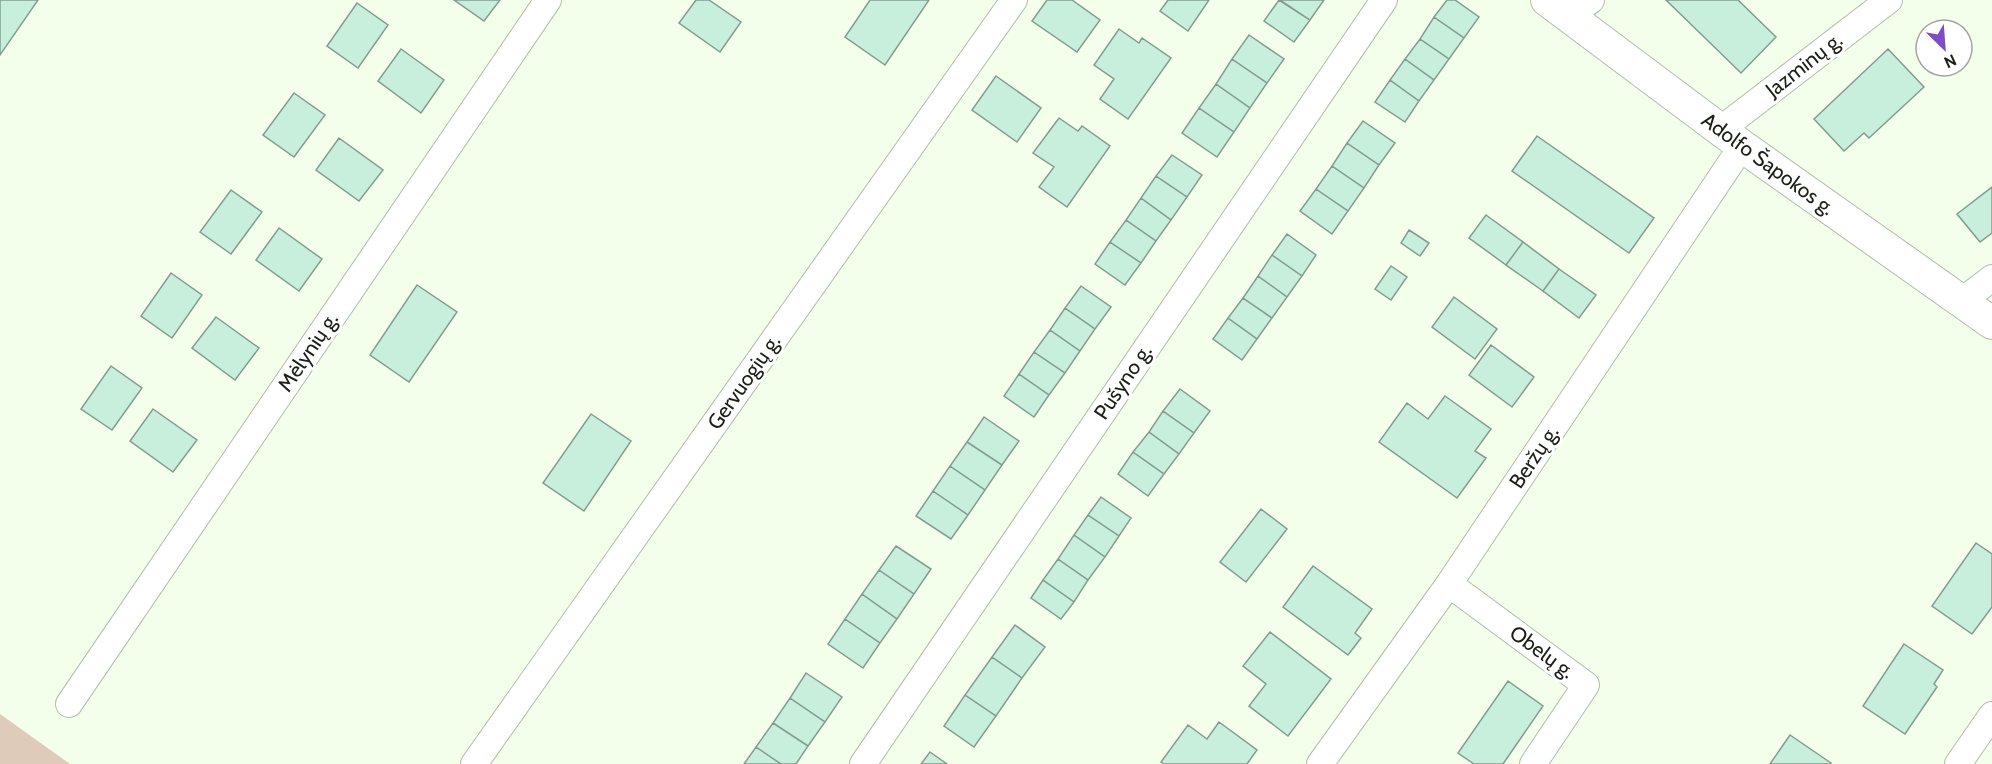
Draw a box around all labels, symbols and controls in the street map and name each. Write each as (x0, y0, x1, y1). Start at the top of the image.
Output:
north arrow (1914, 18, 1974, 78)
street label: Jazminų g. (1760, 27, 1847, 103)
text: N (1941, 50, 1959, 72)
street label: Adolfo Šapokos g. (1697, 107, 1840, 220)
street label: Mėlynių g. (272, 307, 343, 396)
street label: Gervuogių g. (702, 329, 785, 434)
street label: Pušyno g. (1088, 339, 1157, 424)
street label: Beržų g. (1504, 421, 1564, 493)
street label: Obelų g. (1505, 620, 1580, 683)

